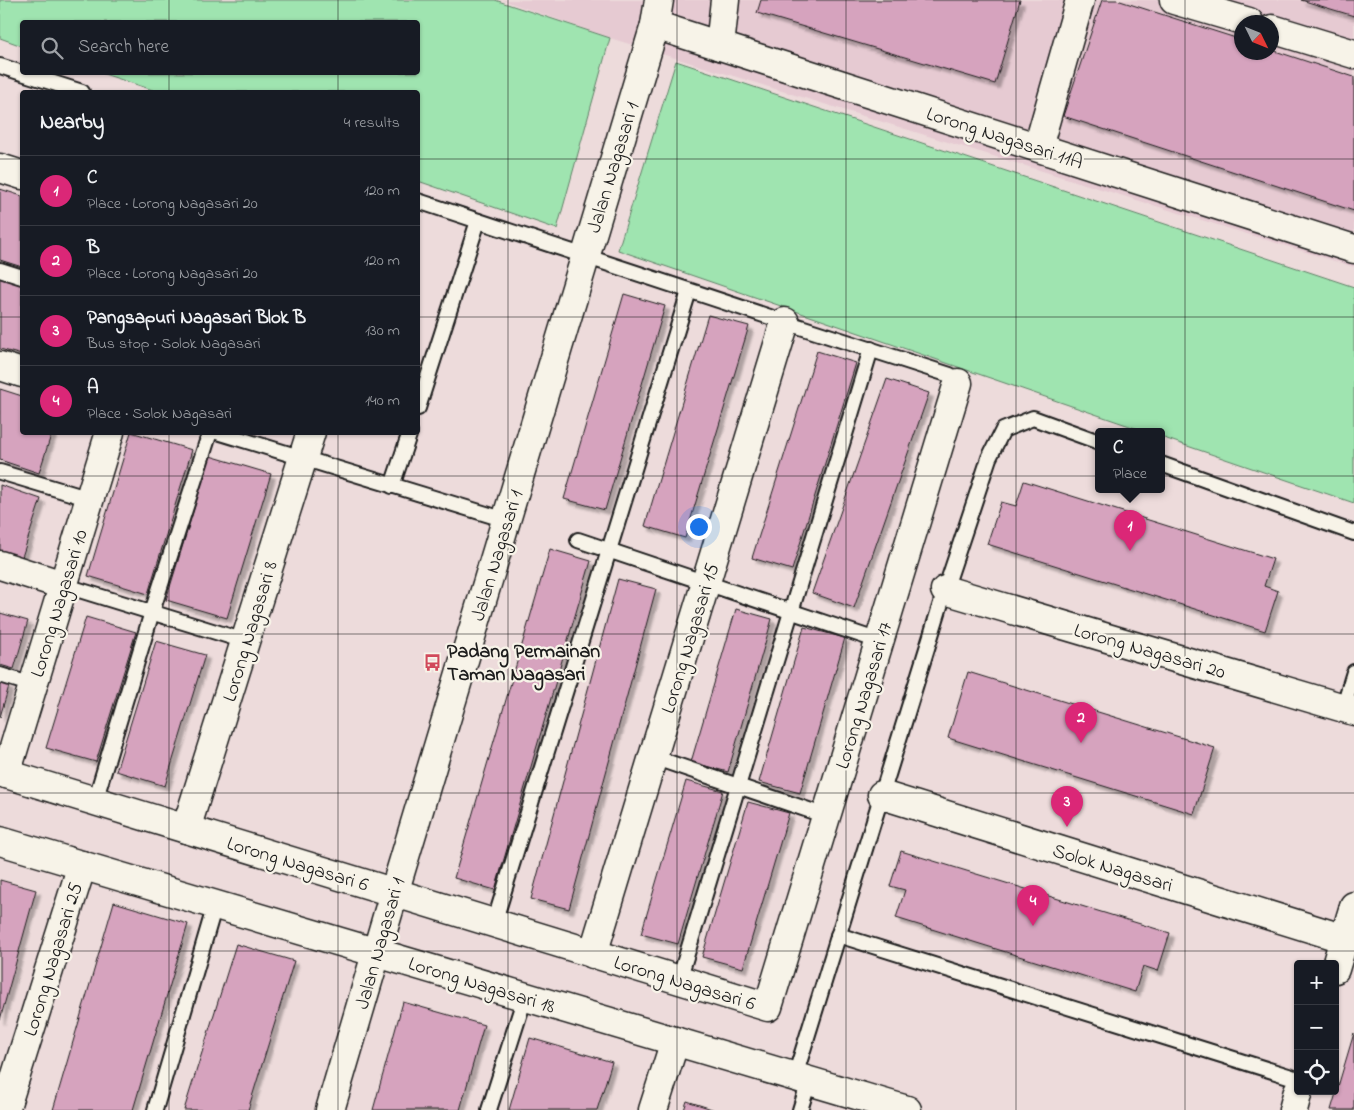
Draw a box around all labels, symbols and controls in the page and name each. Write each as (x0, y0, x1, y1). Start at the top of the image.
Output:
north arrow (1234, 15, 1279, 60)
search box (20, 20, 420, 75)
icon: search (38, 34, 66, 62)
text: Search here (78, 34, 169, 61)
street label: Jalan Nagasari 1 (581, 99, 649, 237)
street label: Lorong Nagasari 11A (922, 100, 1086, 179)
text: Nearby (40, 108, 104, 138)
text: 4 results (344, 111, 400, 135)
text: C (87, 165, 97, 192)
text: 1 (53, 179, 59, 203)
text: 120 m (364, 179, 400, 203)
text: Place · Lorong Nagasari 20 (87, 192, 258, 216)
text: B (87, 235, 100, 262)
text: 2 (52, 249, 60, 273)
text: 120 m (364, 249, 400, 273)
text: Place · Lorong Nagasari 20 (87, 262, 258, 286)
text: Pangsapuri Nagasari Blok B (87, 305, 306, 332)
text: 3 (53, 319, 59, 343)
text: 130 m (365, 319, 400, 343)
text: Bus stop · Solok Nagasari (87, 332, 261, 356)
text: A (87, 375, 99, 402)
text: 4 (53, 389, 59, 413)
text: 140 m (365, 389, 400, 413)
text: Place · Solok Nagasari (87, 402, 232, 426)
popup (1095, 428, 1165, 493)
text: C (1113, 435, 1123, 462)
text: Place (1113, 462, 1147, 486)
street label: Jalan Nagasari 1 (465, 487, 533, 625)
pin: 1 (1114, 510, 1146, 551)
your location (686, 514, 712, 540)
street label: Lorong Nagasari 10 (24, 526, 98, 681)
street label: Lorong Nagasari 8 (216, 558, 288, 706)
street label: Lorong Nagasari 15 (655, 560, 729, 718)
street label: Lorong Nagasari 20 (1070, 617, 1229, 689)
street label: Lorong Nagasari 17 (829, 618, 903, 773)
place label: Padang Permainan Taman Nagasari (447, 638, 600, 691)
bus stop icon: Padang Permainan Taman Nagasari (423, 652, 443, 672)
pin: 2 (1065, 702, 1097, 743)
pin: 3 (1051, 786, 1083, 827)
street label: Lorong Nagasari 6 (222, 830, 372, 902)
street label: Solok Nagasari (1048, 837, 1176, 902)
street label: Jalan Nagasari 1 (349, 874, 415, 1013)
street label: Lorong Nagasari 25 (17, 879, 93, 1041)
pin: 4 (1017, 885, 1049, 926)
street label: Lorong Nagasari 6 (609, 949, 759, 1021)
street label: Lorong Nagasari 18 (404, 950, 558, 1023)
map controls (1294, 960, 1339, 1095)
button: + (1294, 960, 1339, 1005)
button: − (1294, 1005, 1339, 1050)
button: locate (1294, 1050, 1339, 1095)

